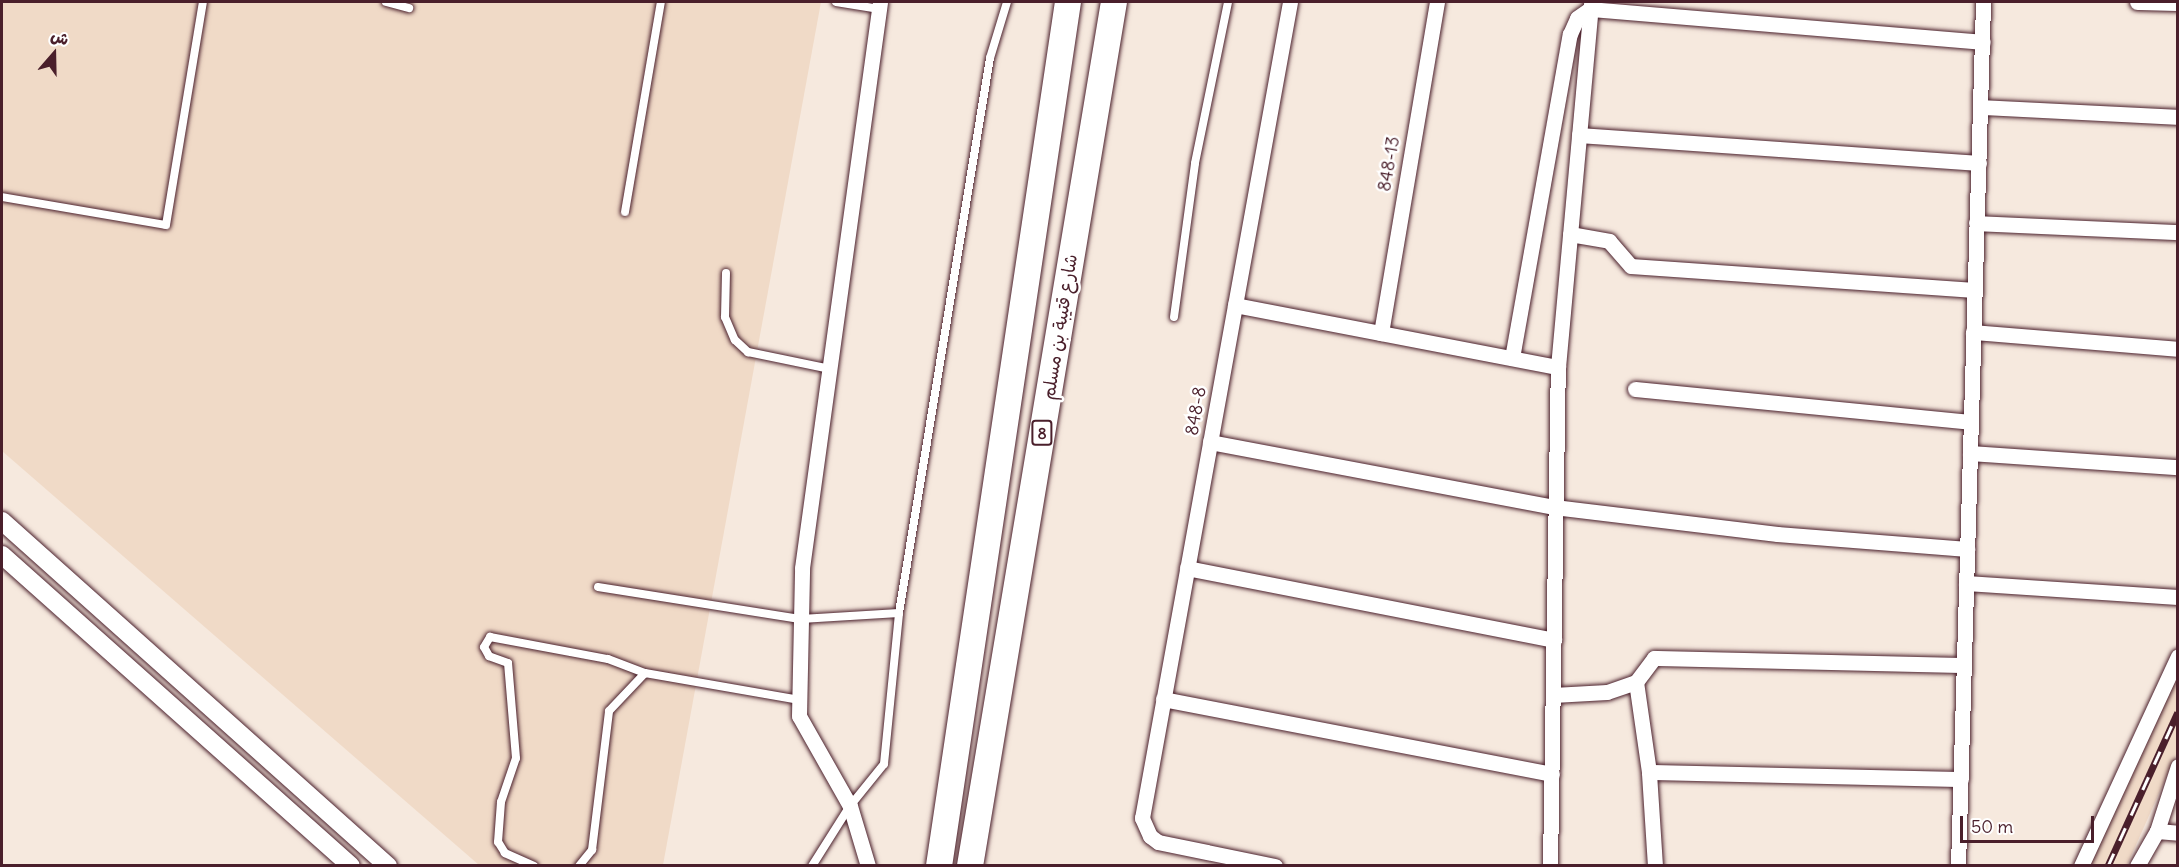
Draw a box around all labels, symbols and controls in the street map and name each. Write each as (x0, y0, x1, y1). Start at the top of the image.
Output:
north arrow (24, 24, 84, 84)
text: ش (48, 25, 72, 49)
street label: 848-13 (1374, 135, 1404, 193)
street label: شارع قتيبة بن مسلم (1038, 253, 1082, 401)
street label: 848-8 (1181, 385, 1211, 437)
road number: 8 (1030, 420, 1054, 446)
scale bar (1963, 804, 2096, 842)
text: 50 m (1971, 815, 2013, 838)

